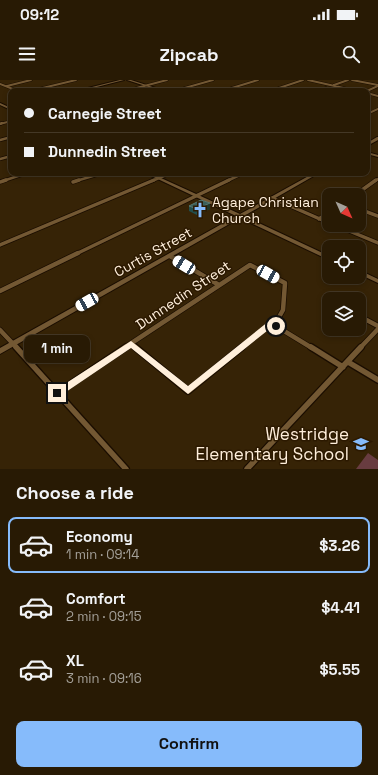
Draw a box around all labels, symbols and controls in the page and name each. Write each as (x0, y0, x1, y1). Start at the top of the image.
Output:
text: 09:12 (20, 5, 59, 24)
icon: menu (16, 43, 38, 65)
text: Zipcab (159, 43, 219, 66)
icon: search (340, 43, 362, 65)
text: Carnegie Street (48, 104, 162, 123)
text: Dunnedin Street (48, 142, 167, 161)
north arrow (322, 188, 366, 232)
map controls (322, 188, 366, 336)
place label: Agape Christian Church (212, 193, 319, 227)
church icon: Agape Christian Church (191, 201, 209, 219)
street label: Curtis Street (111, 223, 195, 281)
button: locate (322, 240, 366, 284)
car (171, 254, 197, 276)
street label: Dunnedin Street (132, 257, 234, 333)
car (255, 263, 281, 285)
car (74, 291, 100, 313)
button: layers (322, 292, 366, 336)
route start (267, 317, 285, 335)
callout: 1 min (24, 335, 90, 363)
text: 1 min (41, 340, 73, 357)
route end (48, 384, 66, 402)
place label: Westridge Elementary School (195, 423, 349, 465)
school or university icon: Westridge Elementary School (352, 435, 370, 453)
text: Choose a ride (16, 481, 134, 504)
icon: car (18, 527, 54, 563)
text: Economy (66, 527, 133, 546)
text: $3.26 (319, 536, 360, 555)
text: 1 min · 09:14 (66, 546, 139, 563)
icon: car (18, 589, 54, 625)
text: Comfort (66, 589, 126, 608)
text: $4.41 (321, 598, 360, 617)
text: 2 min · 09:15 (66, 608, 141, 625)
icon: car (18, 651, 54, 687)
text: XL (66, 651, 84, 670)
text: $5.55 (319, 660, 360, 679)
text: 3 min · 09:16 (66, 670, 142, 687)
button: Confirm (16, 721, 362, 767)

